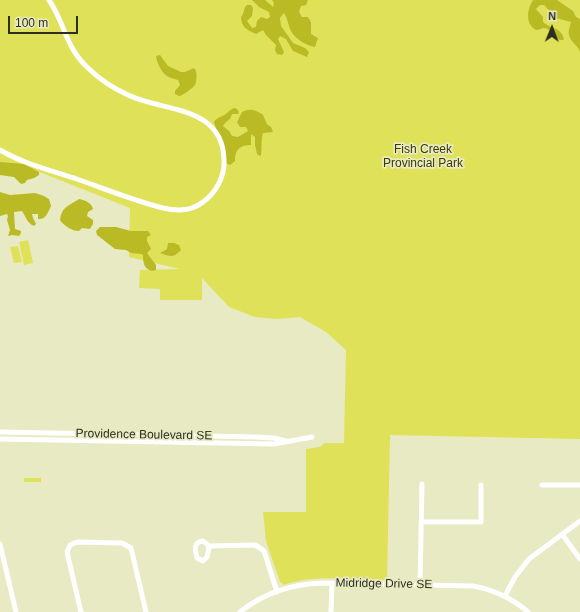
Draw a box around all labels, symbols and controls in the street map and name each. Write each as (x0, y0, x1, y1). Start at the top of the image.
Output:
scale bar (10, 8, 80, 34)
north arrow (532, 8, 572, 48)
text: N (548, 10, 556, 22)
text: 100 m (15, 16, 48, 30)
park label: Fish Creek Provincial Park (383, 143, 463, 171)
street label: Providence Boulevard SE (76, 427, 212, 443)
street label: Midridge Drive SE (336, 576, 432, 592)

